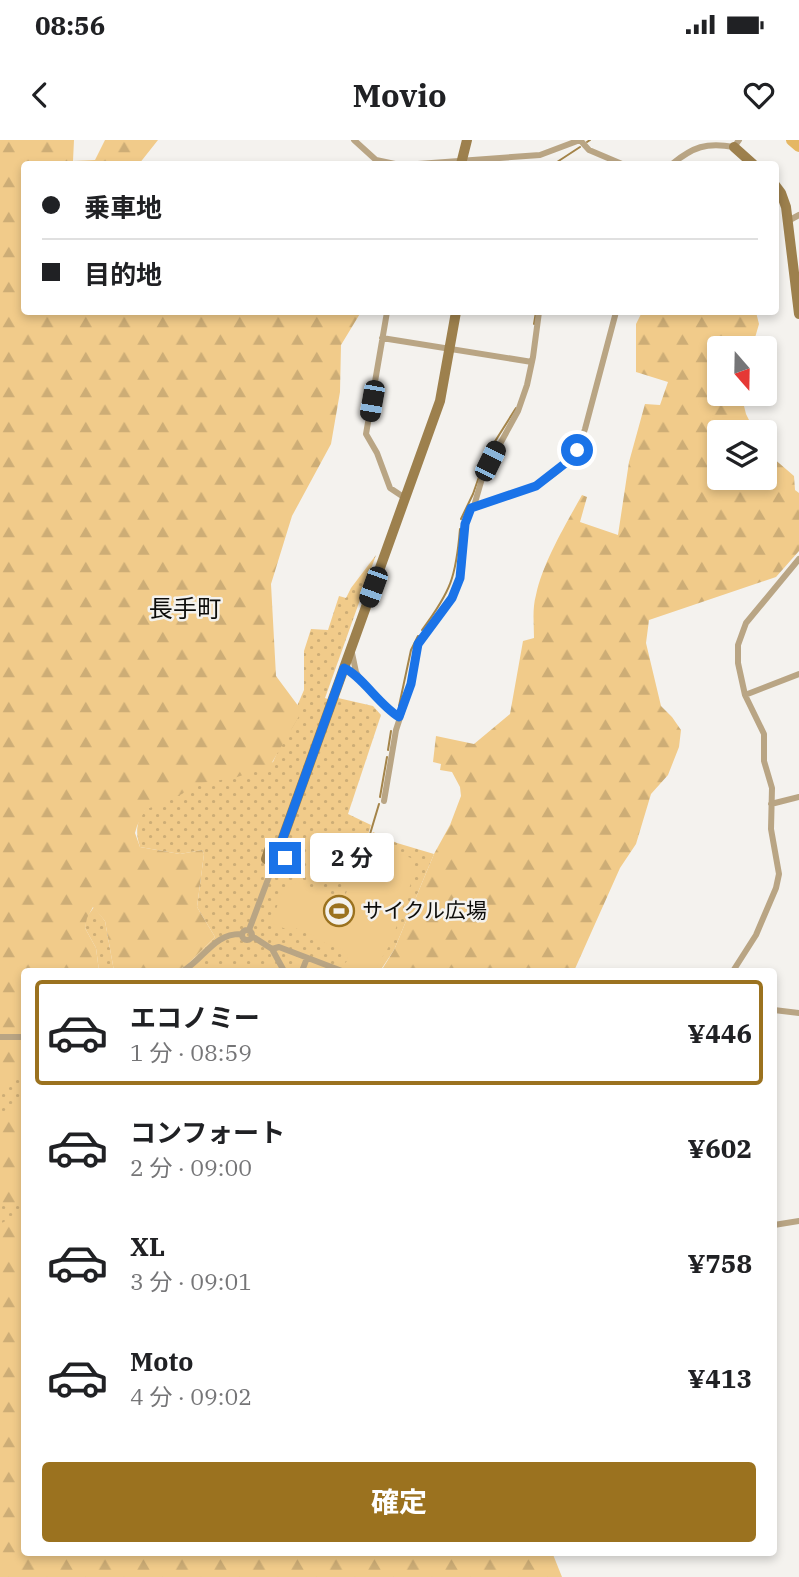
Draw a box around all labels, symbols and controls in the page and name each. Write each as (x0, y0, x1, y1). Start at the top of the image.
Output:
text: 08:56 (35, 8, 105, 42)
text: Movio (352, 74, 447, 116)
icon: back (21, 76, 59, 114)
icon: heart (740, 76, 778, 114)
text: 乗車地 (84, 190, 162, 224)
text: 目的地 (84, 257, 162, 291)
north arrow (707, 336, 777, 406)
map controls (707, 336, 777, 490)
car (359, 378, 386, 424)
button: layers (707, 420, 777, 490)
route start (561, 434, 593, 466)
car (472, 438, 509, 484)
car (356, 564, 391, 610)
district label: 長手町 (149, 592, 221, 624)
callout: 2 分 (310, 834, 394, 882)
route end (269, 842, 301, 874)
text: 2 分 (331, 842, 373, 872)
sports icon: サイクル広場 (322, 894, 356, 928)
place label: サイクル広場 (362, 896, 487, 924)
text: エコノミー (130, 1000, 260, 1034)
icon: car (46, 1001, 109, 1064)
text: ¥446 (687, 1016, 752, 1050)
text: 1 分 · 08:59 (130, 1037, 252, 1067)
text: コンフォート (130, 1115, 285, 1149)
icon: car (46, 1116, 109, 1179)
text: ¥602 (687, 1131, 752, 1165)
text: 2 分 · 09:00 (130, 1152, 252, 1182)
text: XL (130, 1229, 165, 1263)
icon: car (46, 1231, 109, 1294)
text: ¥758 (687, 1246, 752, 1280)
text: 3 分 · 09:01 (130, 1266, 252, 1296)
text: Moto (130, 1344, 193, 1378)
icon: car (46, 1346, 109, 1409)
text: ¥413 (687, 1361, 752, 1395)
text: 4 分 · 09:02 (130, 1381, 252, 1411)
button: 確定 (42, 1462, 756, 1542)

